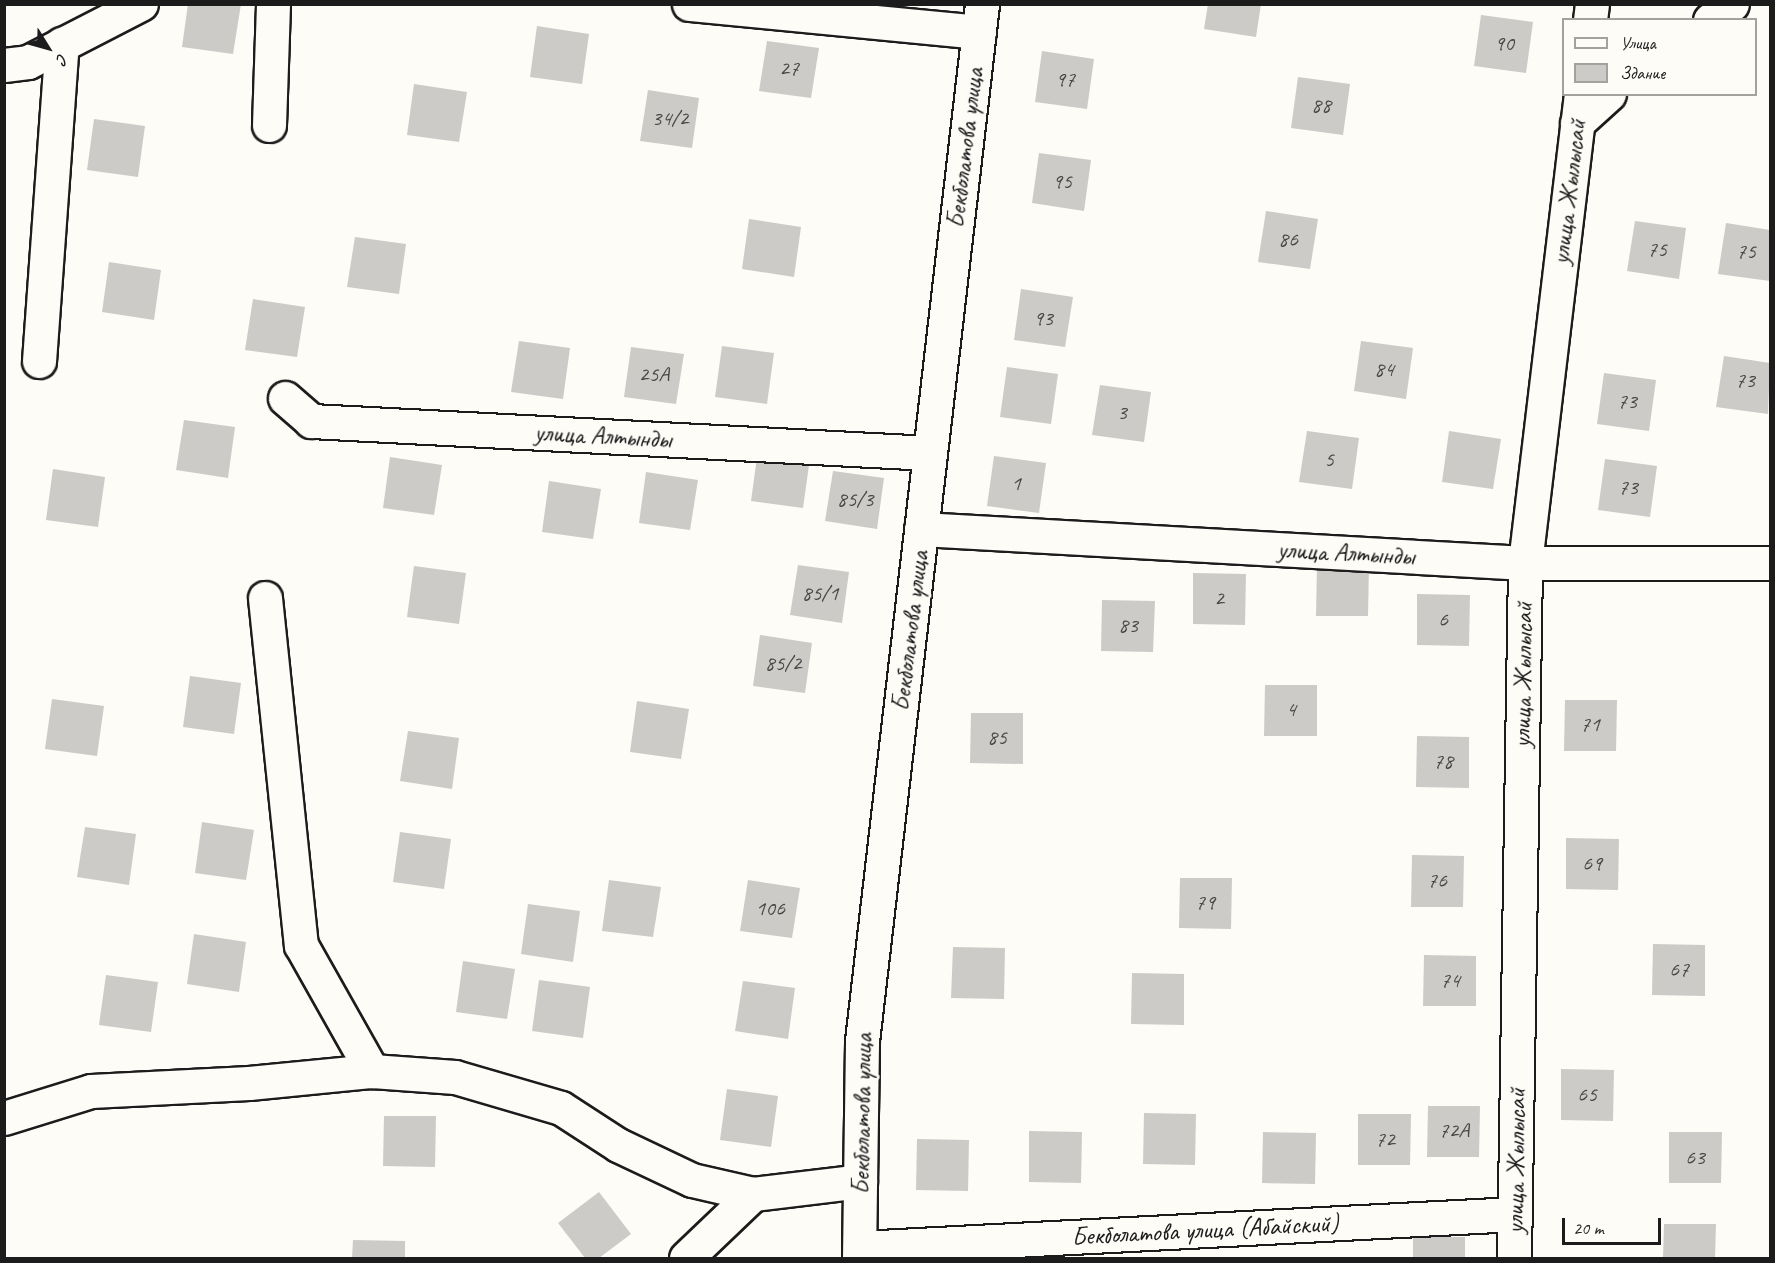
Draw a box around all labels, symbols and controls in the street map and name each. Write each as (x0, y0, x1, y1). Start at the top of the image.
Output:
north arrow (18, 18, 78, 78)
legend (1562, 18, 1757, 96)
house number: 90 (1494, 31, 1514, 57)
text: Улица (1620, 32, 1656, 54)
text: С (52, 50, 73, 68)
house number: 27 (779, 56, 799, 82)
text: Здание (1620, 62, 1665, 84)
street label: Бекболатова улица (940, 65, 990, 231)
house number: 97 (1055, 67, 1075, 93)
house number: 88 (1311, 93, 1331, 119)
house number: 34/2 (652, 106, 688, 132)
street label: улица Жылысай (1545, 118, 1593, 266)
house number: 95 (1052, 169, 1072, 195)
house number: 86 (1278, 227, 1298, 253)
house number: 75 (1647, 237, 1667, 263)
house number: 75 (1736, 239, 1756, 265)
house number: 93 (1033, 306, 1053, 332)
house number: 84 (1374, 357, 1394, 383)
house number: 25А (639, 362, 669, 388)
house number: 73 (1735, 368, 1755, 394)
house number: 73 (1617, 389, 1637, 415)
house number: 3 (1117, 400, 1127, 426)
street label: улица Алтынды (532, 417, 674, 455)
house number: 5 (1324, 447, 1334, 473)
house number: 1 (1011, 471, 1021, 497)
house number: 73 (1618, 475, 1638, 501)
house number: 85/3 (837, 487, 873, 513)
street label: улица Алтынды (1275, 534, 1417, 572)
street label: Бекболатова улица (885, 548, 935, 714)
house number: 85/1 (802, 581, 838, 607)
house number: 2 (1214, 586, 1224, 612)
street label: улица Жылысай (1506, 602, 1540, 748)
house number: 6 (1438, 607, 1448, 633)
house number: 83 (1118, 613, 1138, 639)
house number: 85/2 (765, 651, 801, 677)
house number: 4 (1286, 697, 1296, 723)
house number: 71 (1580, 712, 1600, 738)
house number: 85 (987, 725, 1007, 751)
house number: 78 (1433, 749, 1453, 775)
house number: 69 (1582, 851, 1602, 877)
house number: 76 (1427, 868, 1447, 894)
house number: 79 (1195, 890, 1215, 916)
house number: 106 (755, 896, 785, 922)
house number: 67 (1669, 957, 1689, 983)
house number: 74 (1440, 968, 1460, 994)
street label: Бекболатова улица (845, 1032, 879, 1196)
house number: 65 (1577, 1082, 1597, 1108)
street label: улица Жылысай (1499, 1088, 1533, 1234)
house number: 72А (1439, 1118, 1469, 1144)
house number: 72 (1375, 1127, 1395, 1153)
house number: 63 (1685, 1145, 1705, 1171)
scale bar (1565, 1206, 1664, 1244)
street label: Бекболатова улица (Абайский) (1070, 1207, 1340, 1253)
text: 20 m (1573, 1217, 1604, 1239)

